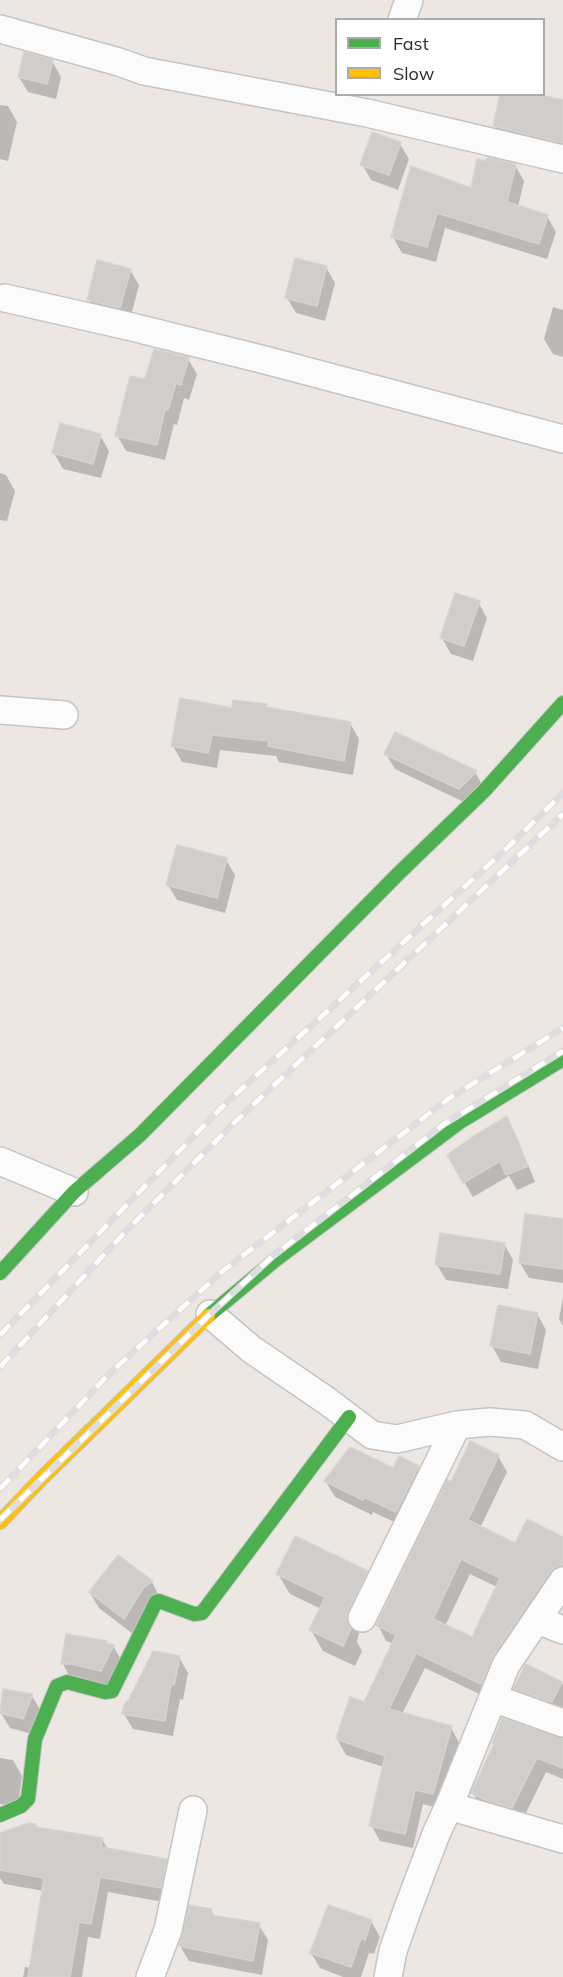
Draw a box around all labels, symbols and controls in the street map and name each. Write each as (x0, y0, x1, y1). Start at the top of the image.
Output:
legend (335, 18, 545, 96)
text: Fast (393, 32, 429, 55)
text: Slow (393, 62, 434, 85)

